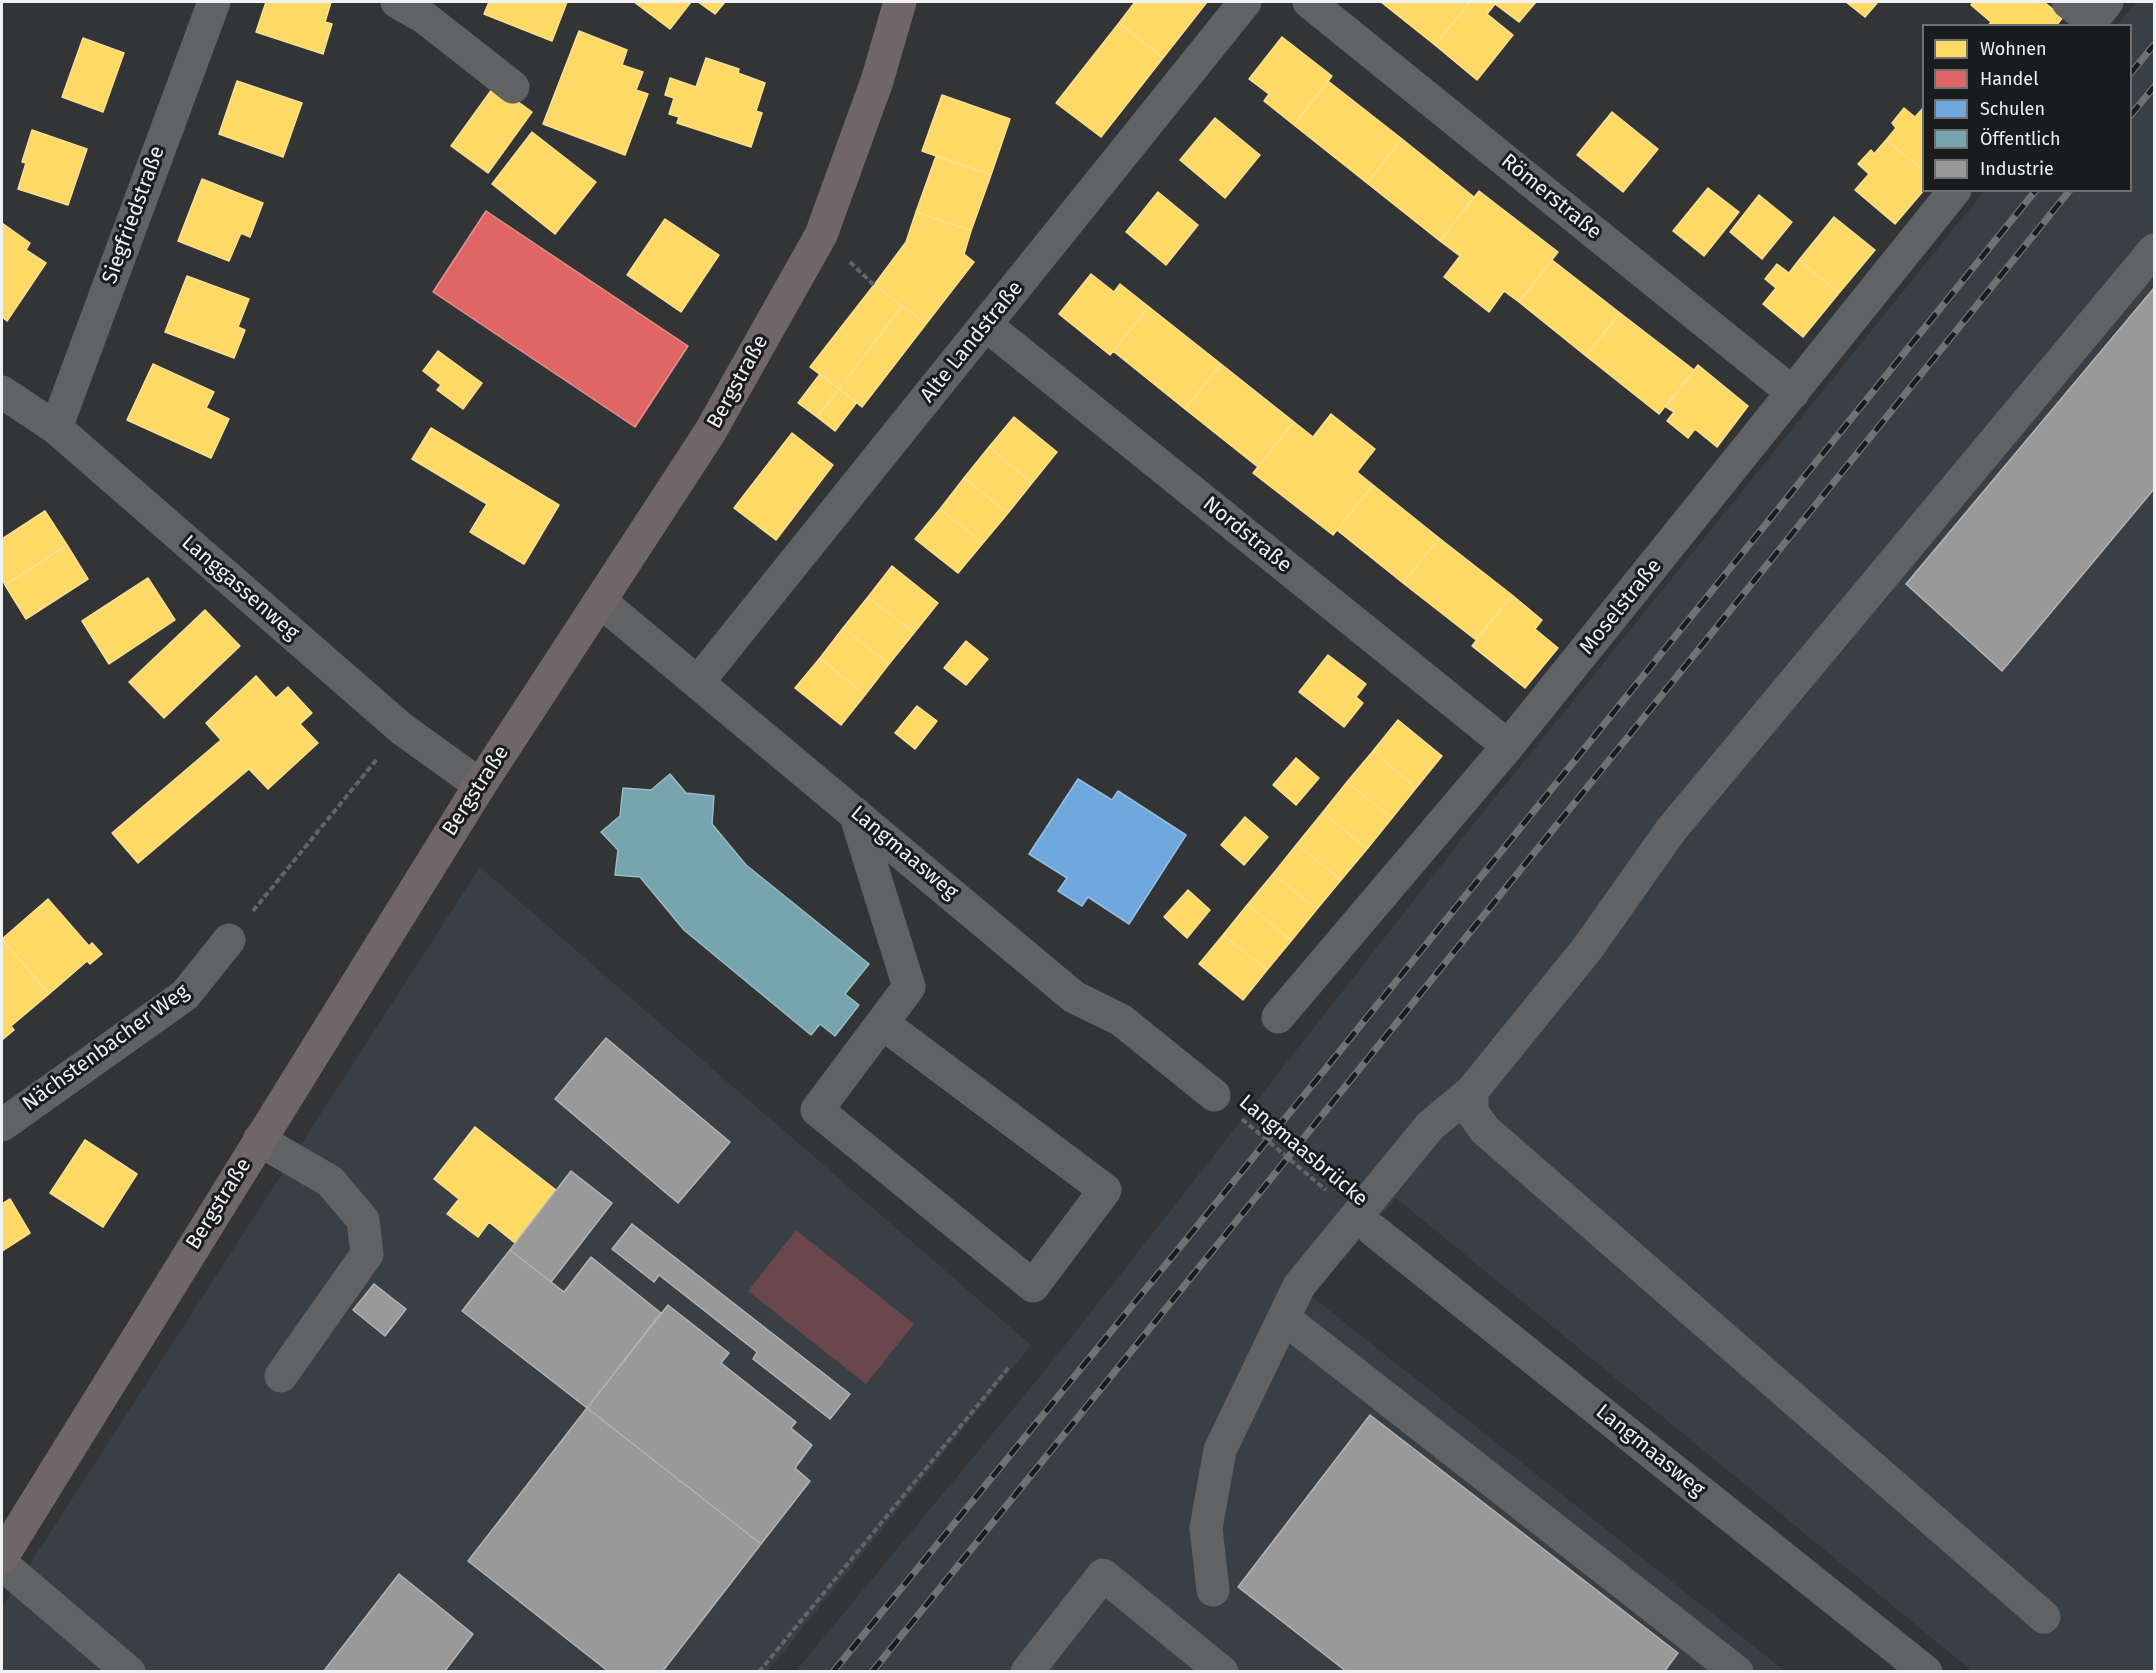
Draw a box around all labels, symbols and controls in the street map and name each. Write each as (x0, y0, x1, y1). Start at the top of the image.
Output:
legend (1922, 24, 2132, 192)
text: Wohnen (1980, 38, 2047, 60)
text: Handel (1980, 68, 2038, 90)
text: Schulen (1980, 98, 2045, 120)
text: Öffentlich (1980, 128, 2061, 150)
street label: Siegfriedstraße (97, 143, 171, 287)
street label: Römerstraße (1496, 149, 1606, 245)
text: Industrie (1980, 158, 2054, 180)
street label: Alte Landstraße (915, 276, 1029, 408)
street label: Bergstraße (702, 331, 774, 433)
street label: Nordstraße (1198, 492, 1296, 578)
street label: Langgassenweg (176, 530, 304, 646)
street label: Moselstraße (1575, 554, 1667, 660)
street label: Bergstraße (437, 741, 515, 841)
street label: Langmaasweg (845, 801, 963, 905)
street label: Nächstenbacher Weg (18, 979, 194, 1117)
street label: Langmaasbrücke (1234, 1090, 1372, 1212)
street label: Bergstraße (181, 1154, 257, 1254)
street label: Langmaasweg (1591, 1400, 1709, 1502)

